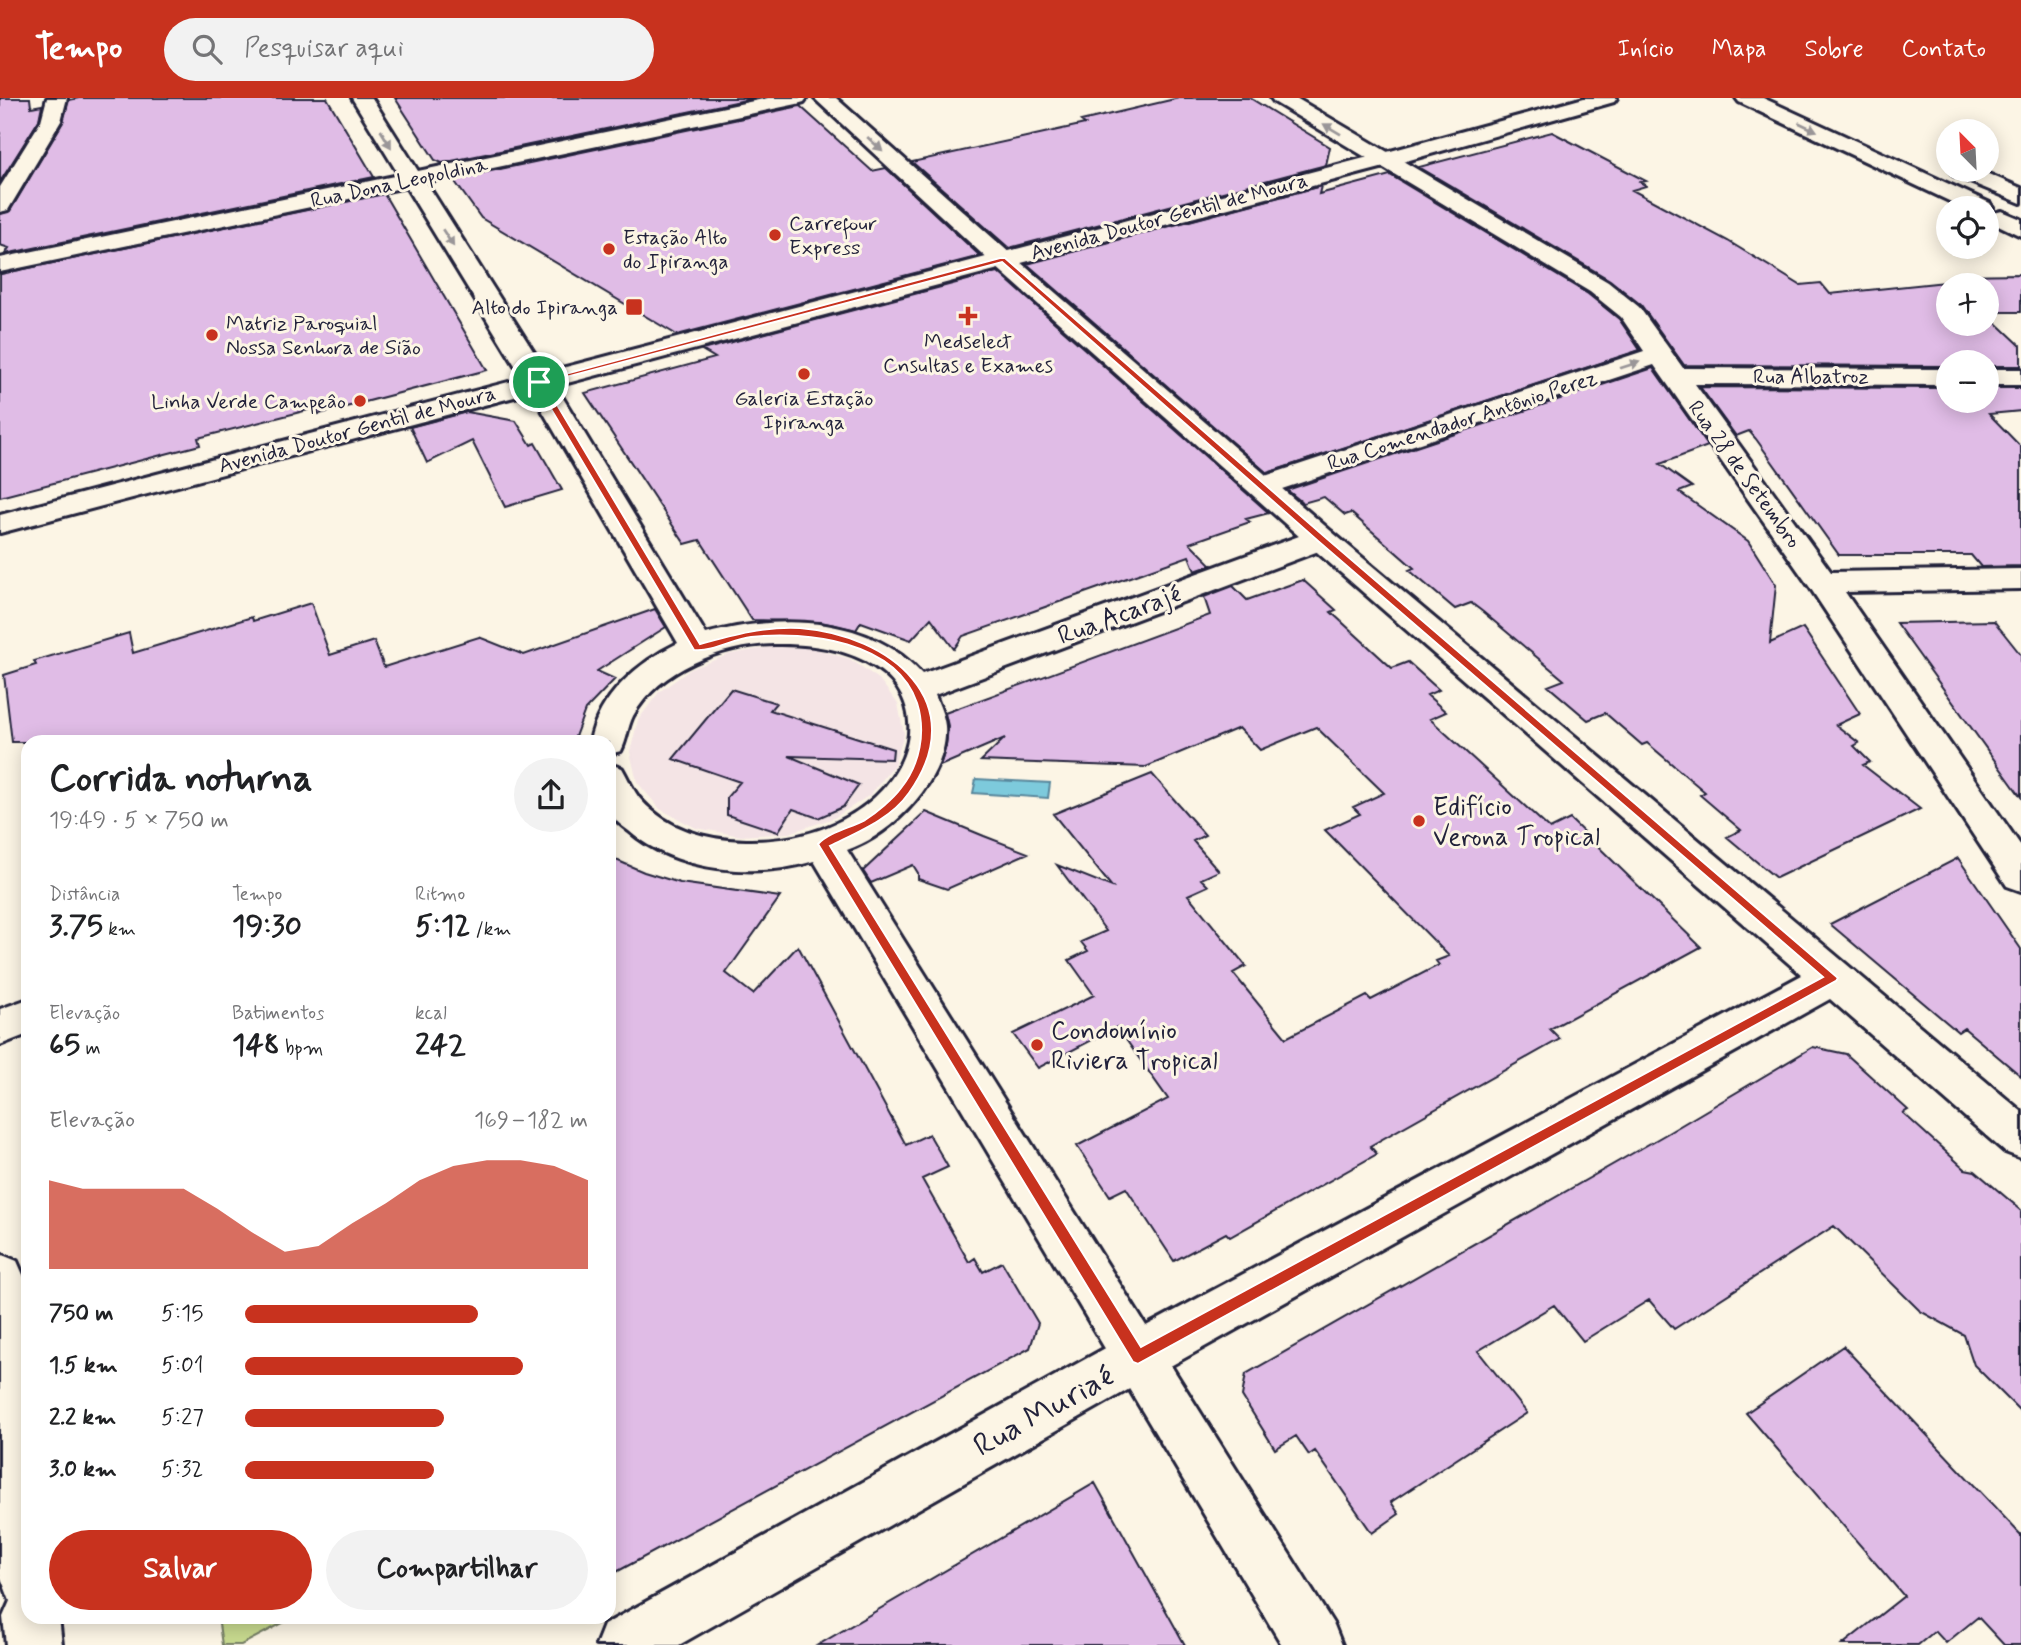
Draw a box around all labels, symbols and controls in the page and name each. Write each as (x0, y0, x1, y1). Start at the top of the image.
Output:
search box (164, 18, 654, 81)
text: Tempo (35, 27, 122, 71)
icon: search (188, 30, 226, 68)
text: Pesquisar aqui (244, 32, 404, 66)
text: Início (1617, 34, 1674, 65)
text: Mapa (1712, 34, 1766, 65)
text: Sobre (1804, 34, 1864, 65)
text: Contato (1902, 34, 1986, 65)
north arrow (1936, 119, 1998, 182)
map controls (1936, 119, 1999, 413)
one-way arrow (1323, 122, 1342, 135)
one-way arrow (1797, 122, 1818, 133)
one-way arrow (380, 129, 392, 149)
one-way arrow (866, 136, 884, 152)
street label: Rua Dona Leopoldina (308, 150, 491, 215)
street label: Avenida Doutor Gentil de Moura (1028, 166, 1311, 267)
button: locate (1936, 196, 1999, 259)
place label: Carrefour Express (789, 210, 877, 262)
place label: Estação Alto do Ipiranga (623, 224, 728, 276)
marker: Carrefour Express (767, 227, 783, 243)
one-way arrow (441, 228, 454, 247)
marker: Estação Alto do Ipiranga (601, 241, 617, 257)
button: + (1936, 273, 1999, 336)
place label: Alto do Ipiranga (472, 294, 618, 322)
marker: Alto do Ipiranga (624, 297, 644, 317)
marker: Medselect Cnsultas e Exames (958, 306, 978, 326)
place label: Matriz Paroquial Nossa Senhora de Sião (226, 310, 421, 362)
marker: Matriz Paroquial Nossa Senhora de Sião (204, 327, 220, 343)
place label: Medselect Cnsultas e Exames (883, 328, 1053, 380)
button: − (1936, 350, 1999, 413)
pin (509, 352, 569, 412)
one-way arrow (1620, 359, 1641, 369)
icon: arrive (520, 363, 558, 401)
street label: Rua Albatroz (1753, 363, 1869, 391)
street label: Rua Comendador Antônio Perez (1324, 364, 1601, 478)
marker: Galeria Estação Ipiranga (796, 366, 812, 382)
street label: Avenida Doutor Gentil de Moura (216, 379, 499, 480)
place label: Galeria Estação Ipiranga (734, 385, 874, 437)
place label: Linha Verde Campeâo (151, 388, 346, 416)
marker: Linha Verde Campeâo (352, 393, 368, 409)
street label: Rua 28 de Setembro (1681, 395, 1807, 554)
street label: Rua Acarajé (1053, 578, 1186, 654)
text: Corrida noturna (49, 755, 313, 804)
button: share (514, 758, 588, 832)
place label: Edifício Verona Tropical (1433, 791, 1600, 855)
text: 19:49 · 5 × 750 m (49, 806, 229, 836)
marker: Edifício Verona Tropical (1411, 813, 1427, 829)
text: Distância (49, 882, 120, 907)
text: Tempo (232, 882, 282, 907)
text: Ritmo (415, 882, 465, 907)
text: 3.75 (49, 907, 103, 946)
text: 19:30 (232, 907, 302, 946)
text: 5:12 (415, 907, 470, 946)
text: km (103, 917, 136, 942)
text: /km (470, 917, 511, 942)
text: Elevação (49, 1001, 120, 1026)
text: Batimentos (232, 1001, 324, 1026)
text: kcal (415, 1001, 447, 1026)
place label: Condomínio Riviera Tropical (1051, 1015, 1218, 1079)
text: 65 (49, 1026, 80, 1065)
text: 148 (232, 1026, 280, 1065)
text: 242 (415, 1026, 466, 1065)
text: m (80, 1036, 101, 1061)
text: bpm (280, 1036, 323, 1061)
marker: Condomínio Riviera Tropical (1029, 1037, 1045, 1053)
text: Elevação (49, 1106, 135, 1136)
text: 169–182 m (474, 1106, 588, 1136)
text: 750 m (49, 1299, 114, 1329)
text: 5:15 (161, 1299, 203, 1329)
text: 1.5 km (49, 1351, 118, 1381)
text: 5:01 (161, 1351, 204, 1381)
street label: Rua Muriaé (966, 1356, 1122, 1468)
text: 2.2 km (49, 1403, 116, 1433)
text: 5:27 (161, 1403, 204, 1433)
text: 3.0 km (49, 1455, 117, 1485)
text: 5:32 (161, 1455, 203, 1485)
button: Salvar (49, 1530, 312, 1610)
button: Compartilhar (326, 1530, 588, 1610)

